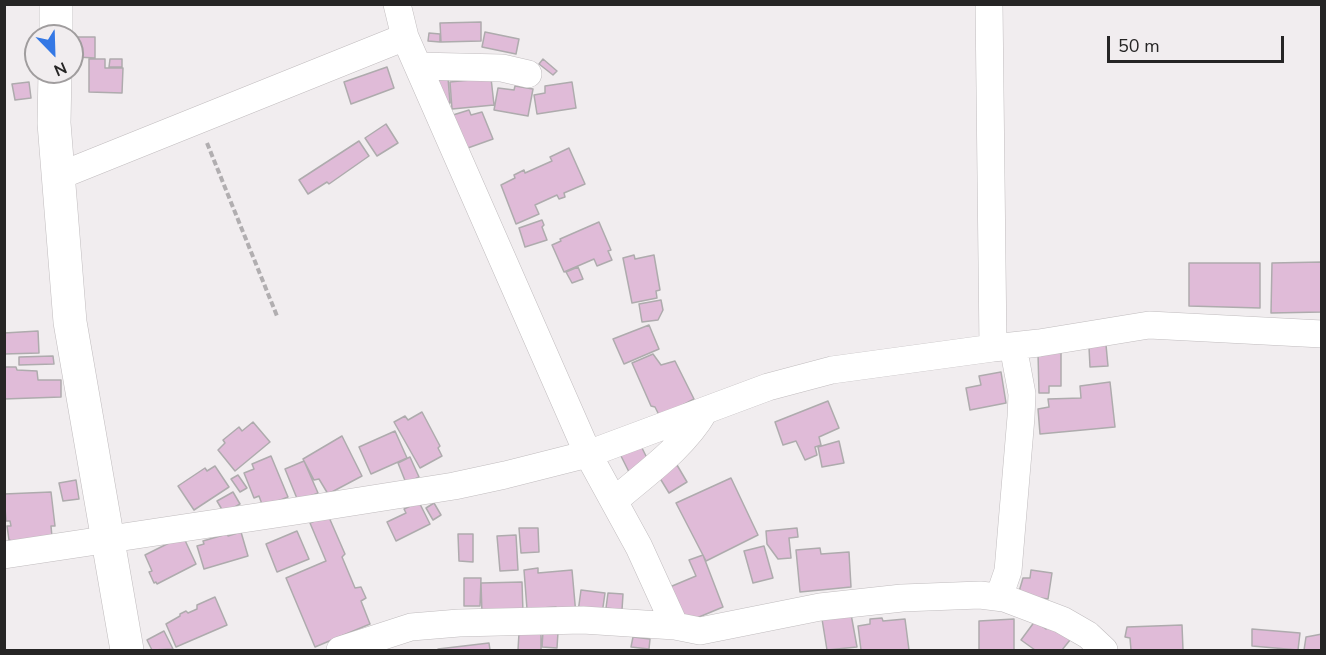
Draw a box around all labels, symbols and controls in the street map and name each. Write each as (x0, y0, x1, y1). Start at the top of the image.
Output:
north arrow (24, 24, 84, 84)
scale bar (1110, 24, 1287, 62)
text: 50 m (1118, 34, 1160, 58)
text: N (50, 56, 70, 81)

